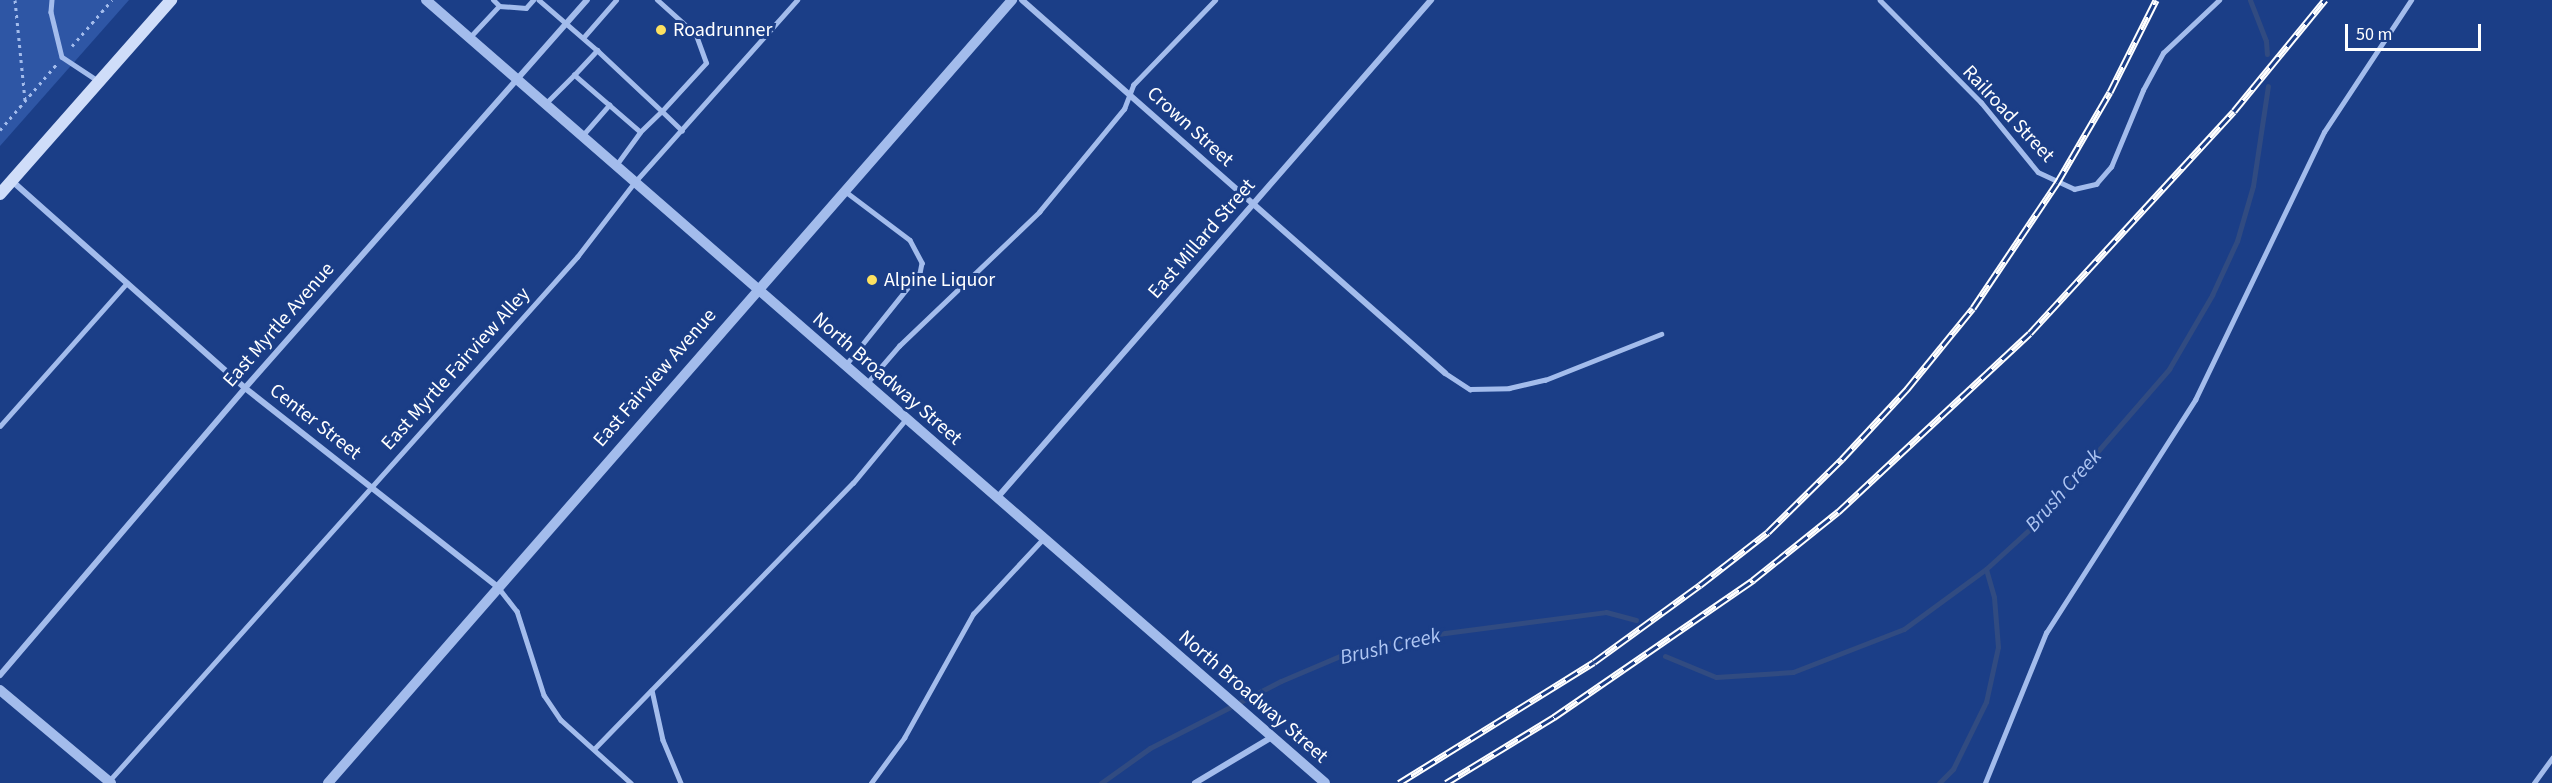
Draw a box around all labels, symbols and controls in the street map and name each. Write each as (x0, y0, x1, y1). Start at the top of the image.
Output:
scale bar (2348, 12, 2484, 50)
place label: Roadrunner (673, 18, 772, 42)
text: 50 m (2356, 22, 2392, 47)
marker: Roadrunner (654, 23, 668, 37)
street label: Railroad Street (1957, 60, 2059, 168)
street label: Crown Street (1142, 82, 1238, 172)
street label: East Millard Street (1143, 174, 1261, 304)
street label: East Myrtle Avenue (218, 258, 340, 392)
place label: Alpine Liquor (884, 268, 995, 292)
marker: Alpine Liquor (865, 273, 879, 287)
street label: East Myrtle Fairview Alley (377, 283, 535, 455)
street label: East Fairview Avenue (588, 304, 722, 452)
street label: North Broadway Street (807, 308, 967, 450)
street label: Center Street (264, 379, 366, 465)
water label: Brush Creek (2019, 444, 2107, 536)
water label: Brush Creek (1337, 622, 1443, 670)
street label: North Broadway Street (1173, 626, 1333, 768)

